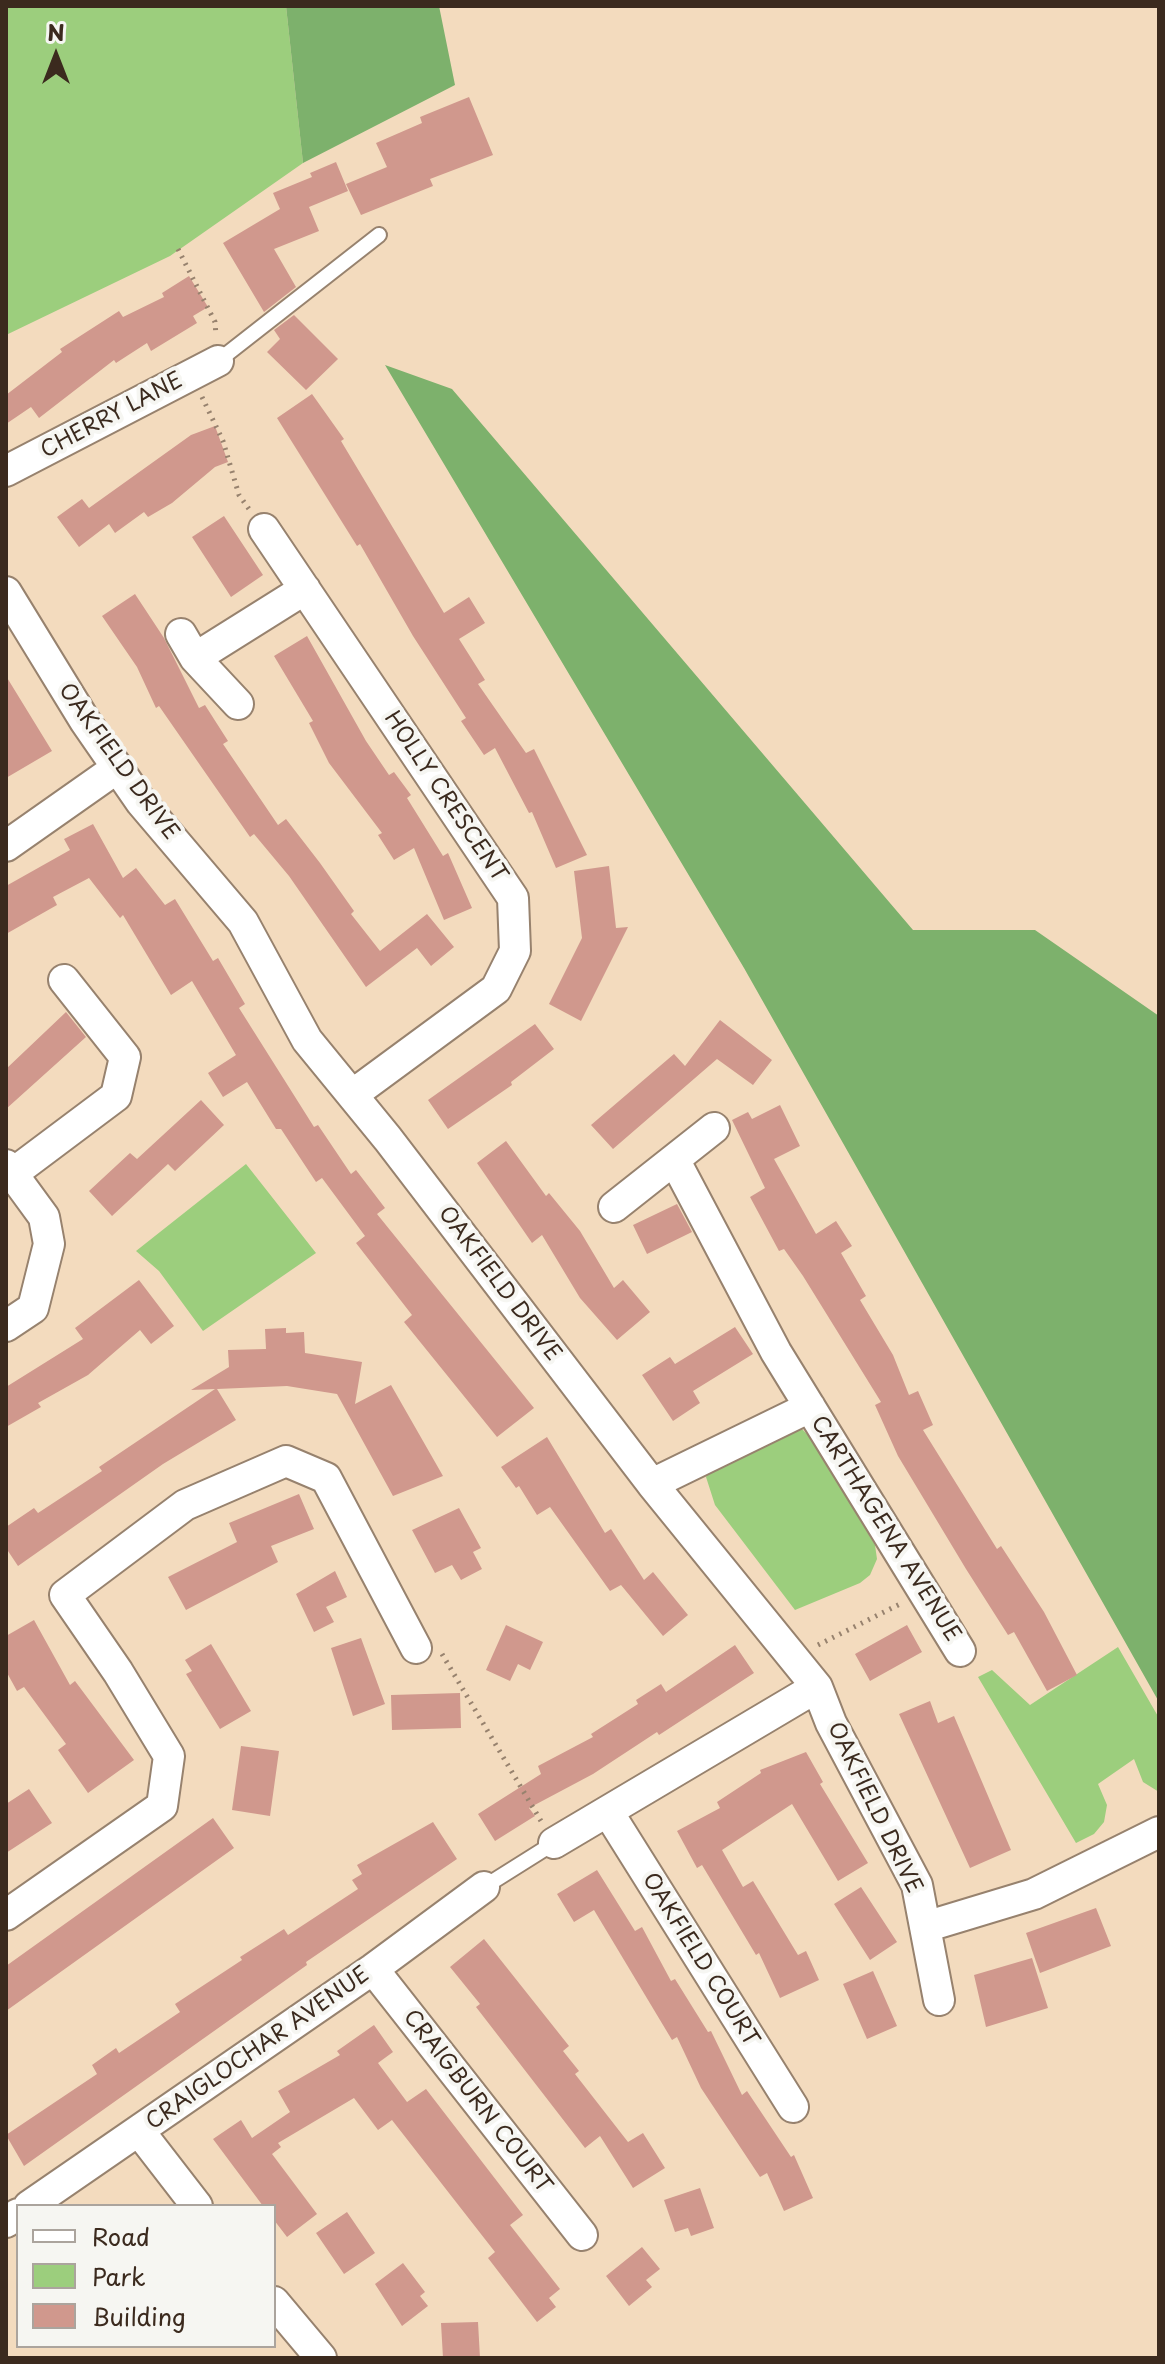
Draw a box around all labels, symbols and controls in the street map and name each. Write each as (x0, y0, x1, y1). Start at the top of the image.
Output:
text: N (47, 15, 65, 48)
north arrow (16, 16, 96, 96)
street label: CHERRY LANE (36, 367, 188, 465)
street label: OAKFIELD DRIVE (52, 679, 184, 845)
street label: HOLLY CRESCENT (378, 706, 512, 888)
street label: OAKFIELD DRIVE (432, 1201, 566, 1367)
street label: CARTHAGENA AVENUE (805, 1411, 965, 1647)
street label: OAKFIELD DRIVE (821, 1718, 927, 1898)
street label: OAKFIELD COURT (636, 1868, 764, 2052)
street label: CRAIGLOCHAR AVENUE (141, 1962, 375, 2136)
street label: CRAIGBURN COURT (397, 2005, 557, 2199)
legend (16, 2204, 276, 2348)
text: Road (92, 2218, 150, 2254)
text: Park (92, 2258, 146, 2294)
text: Building (92, 2298, 186, 2334)

